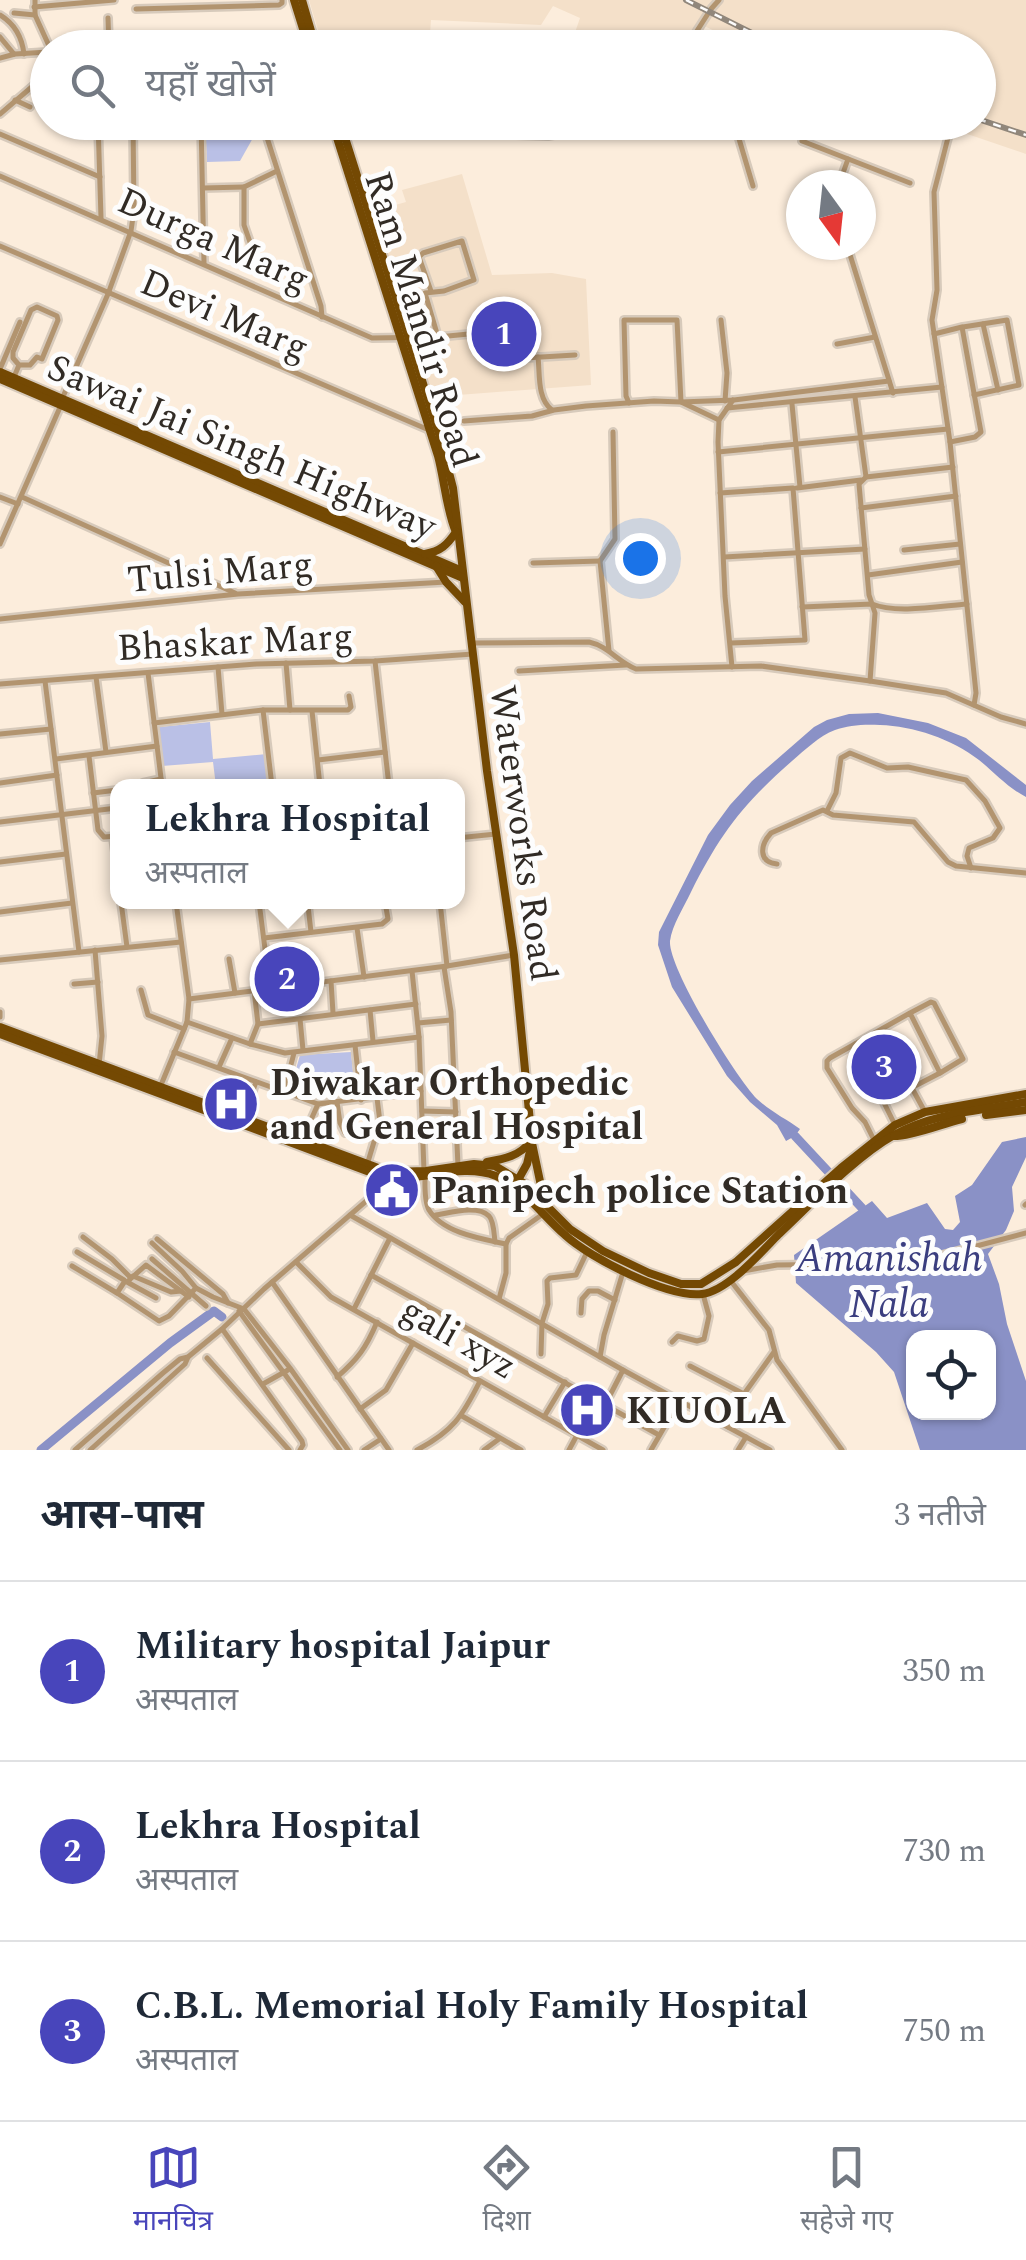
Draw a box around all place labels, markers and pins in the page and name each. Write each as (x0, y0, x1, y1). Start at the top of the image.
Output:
pin: 1 (472, 296, 536, 372)
pin: 2 (254, 942, 320, 1016)
pin: 3 (852, 1030, 916, 1104)
place label: Diwakar Orthopedic and General Hospital (270, 1055, 644, 1157)
hospital icon: Diwakar Orthopedic and General Hospital (201, 1074, 261, 1134)
public building icon: Panipech police Station (362, 1160, 422, 1220)
place label: Panipech police Station (431, 1163, 848, 1221)
hospital icon: KIUOLA (557, 1380, 617, 1440)
place label: KIUOLA (626, 1383, 787, 1441)

